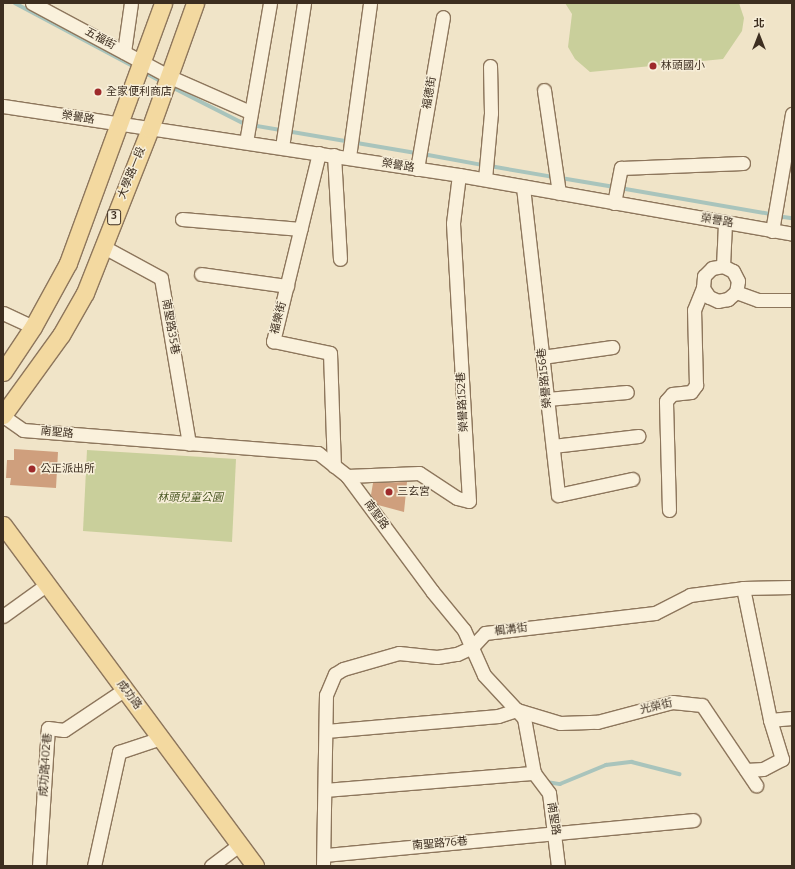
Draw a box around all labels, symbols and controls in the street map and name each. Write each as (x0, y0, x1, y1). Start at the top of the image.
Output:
north arrow (739, 16, 779, 56)
text: 北 (754, 17, 765, 30)
street label: 五福街 (82, 25, 118, 53)
place label: 林頭國小 (661, 59, 705, 73)
marker: 林頭國小 (648, 61, 658, 71)
street label: 福德街 (421, 76, 439, 110)
place label: 全家便利商店 (106, 85, 172, 99)
marker: 全家便利商店 (93, 87, 103, 97)
street label: 榮譽路 (61, 109, 95, 127)
street label: 大學路一段 (116, 145, 148, 201)
street label: 榮譽路 (381, 157, 415, 175)
road number: 3 (107, 209, 121, 225)
street label: 榮譽路 (700, 212, 734, 230)
street label: 南聖路35巷 (159, 298, 181, 356)
street label: 福樂街 (269, 300, 289, 336)
street label: 榮譽路156巷 (535, 347, 555, 409)
street label: 榮譽路152巷 (455, 372, 471, 432)
street label: 南聖路 (40, 425, 74, 441)
place label: 公正派出所 (40, 462, 95, 476)
marker: 公正派出所 (27, 464, 37, 474)
place label: 三玄宮 (397, 485, 430, 499)
marker: 三玄宮 (384, 487, 394, 497)
park label: 林頭兒童公園 (157, 491, 223, 505)
street label: 南聖路 (361, 498, 391, 532)
street label: 楓溝街 (494, 621, 528, 639)
street label: 成功路 (114, 678, 144, 712)
street label: 光榮街 (638, 697, 674, 717)
street label: 成功路402巷 (37, 733, 55, 797)
street label: 南聖路 (544, 802, 562, 836)
street label: 南聖路76巷 (412, 835, 468, 853)

